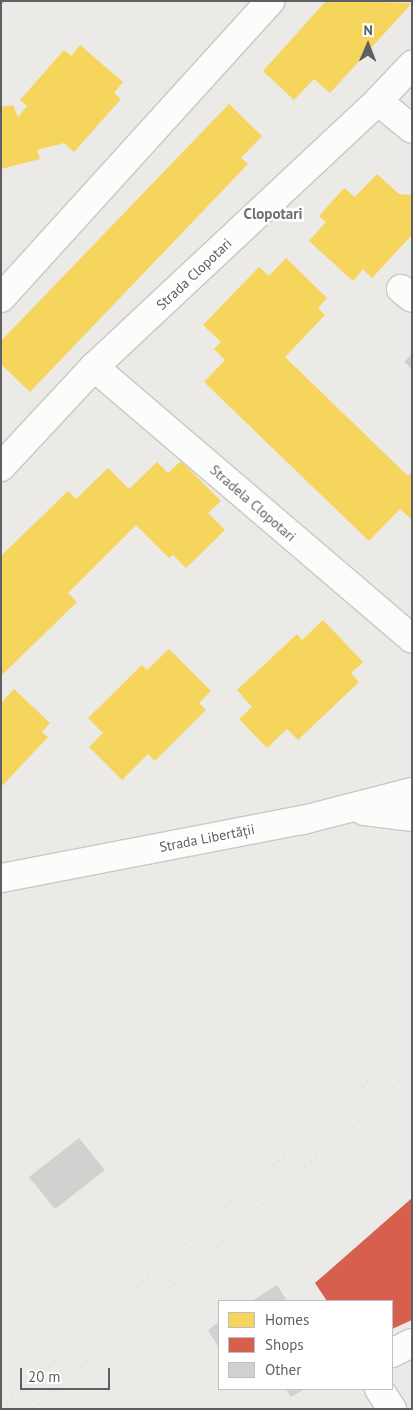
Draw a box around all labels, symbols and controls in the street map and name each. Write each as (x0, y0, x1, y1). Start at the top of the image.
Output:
north arrow (343, 20, 393, 70)
text: N (363, 21, 373, 39)
district label: Clopotari (244, 205, 302, 223)
street label: Strada Clopotari (153, 235, 235, 313)
street label: Stradela Clopotari (207, 461, 299, 545)
street label: Strada Libertății (158, 821, 256, 855)
legend (218, 1300, 393, 1390)
text: Homes (265, 1310, 309, 1329)
text: Shops (265, 1335, 304, 1354)
scale bar (22, 1358, 112, 1390)
text: Other (265, 1360, 301, 1379)
text: 20 m (28, 1367, 61, 1386)

